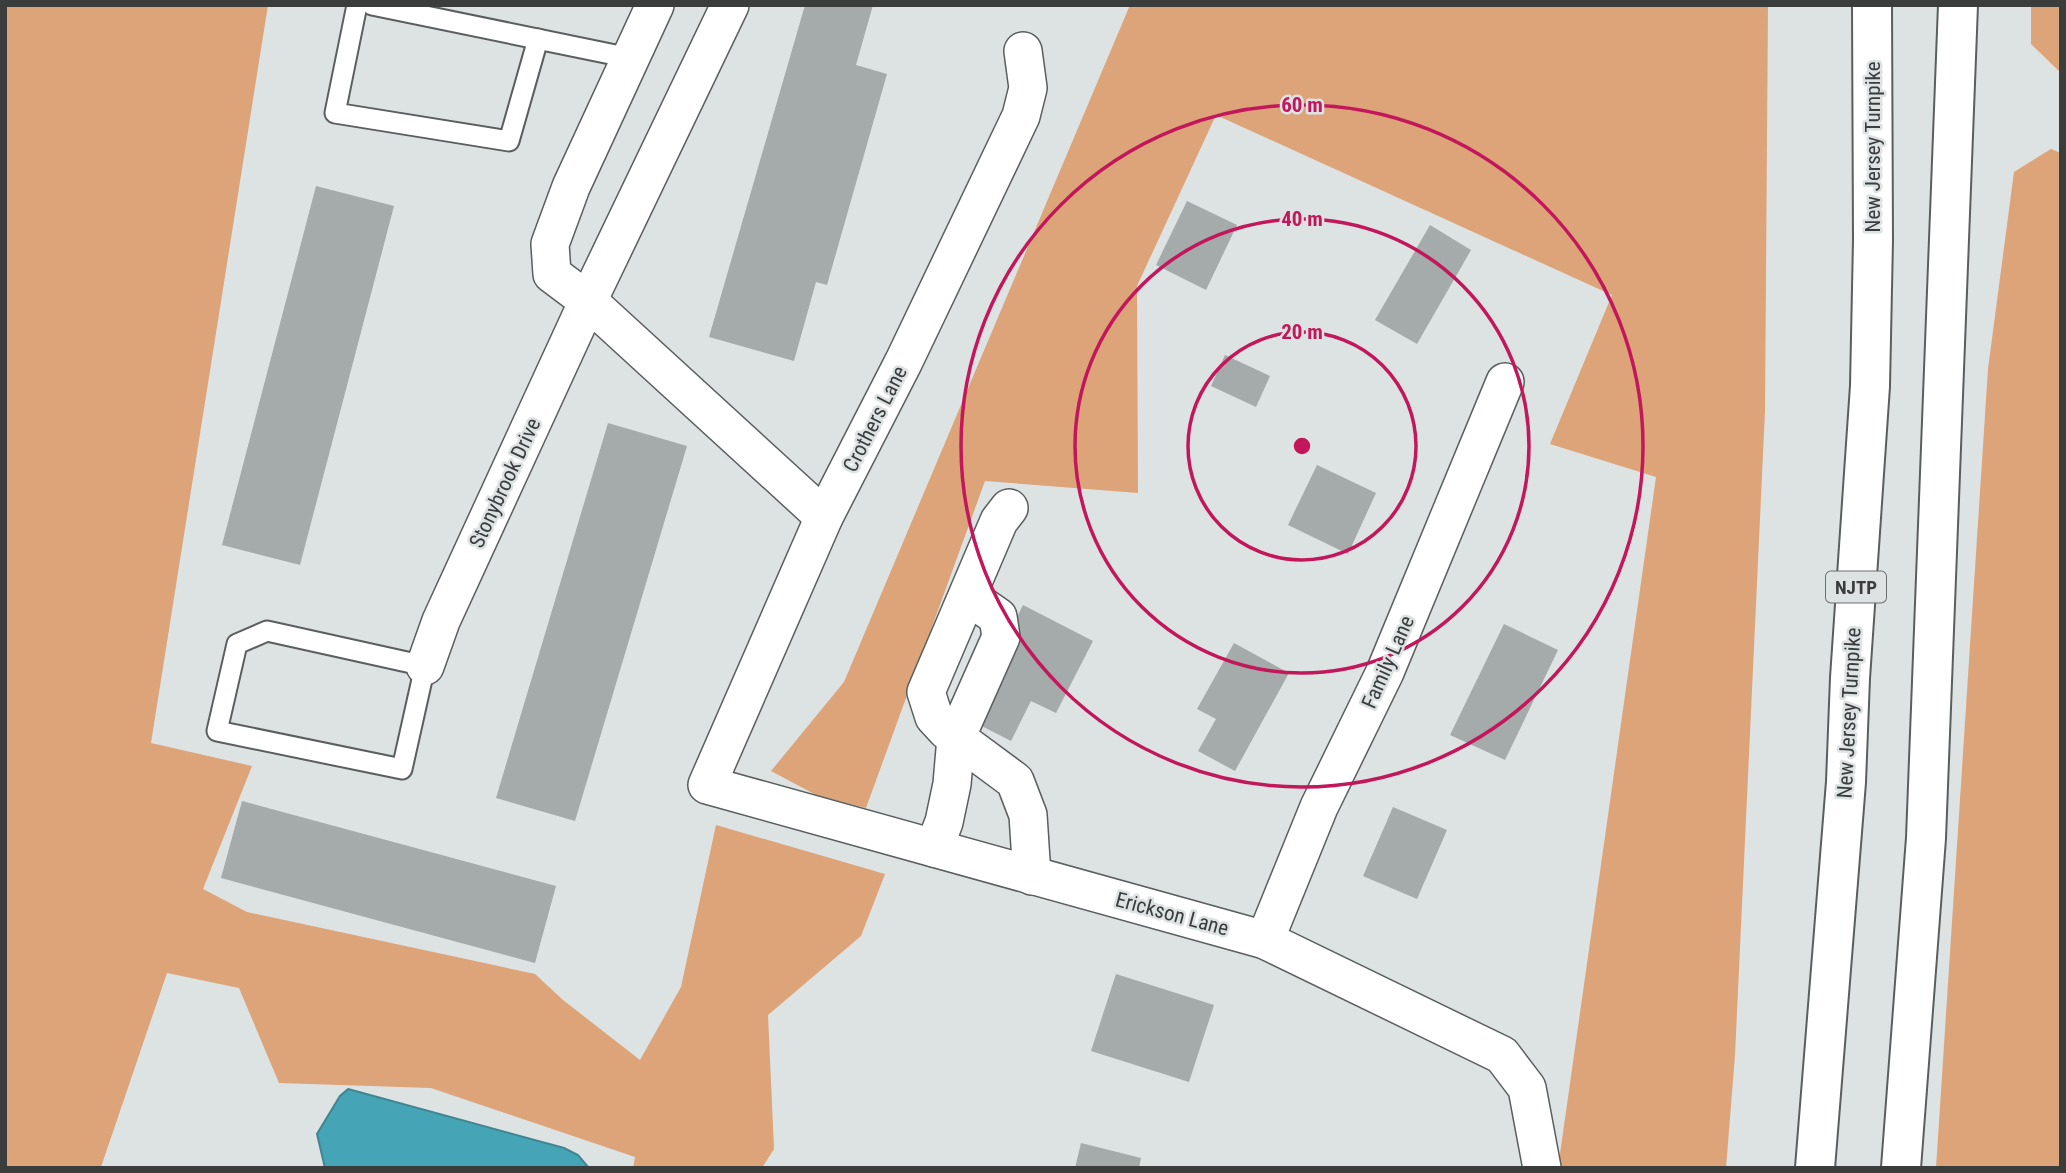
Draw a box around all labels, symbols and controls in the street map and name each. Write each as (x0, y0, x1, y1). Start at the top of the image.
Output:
street label: New Jersey Turnpike (1861, 61, 1885, 233)
text: 60 m (1281, 93, 1323, 117)
text: 40 m (1281, 207, 1323, 231)
text: 20 m (1281, 320, 1323, 344)
street label: Crothers Lane (838, 362, 912, 476)
street label: Stonybrook Drive (465, 414, 546, 552)
centre of rings (1290, 434, 1314, 458)
road number: NJTP (1826, 572, 1886, 602)
street label: Family Lane (1357, 612, 1419, 712)
street label: New Jersey Turnpike (1833, 627, 1865, 799)
street label: Erickson Lane (1113, 887, 1231, 941)

